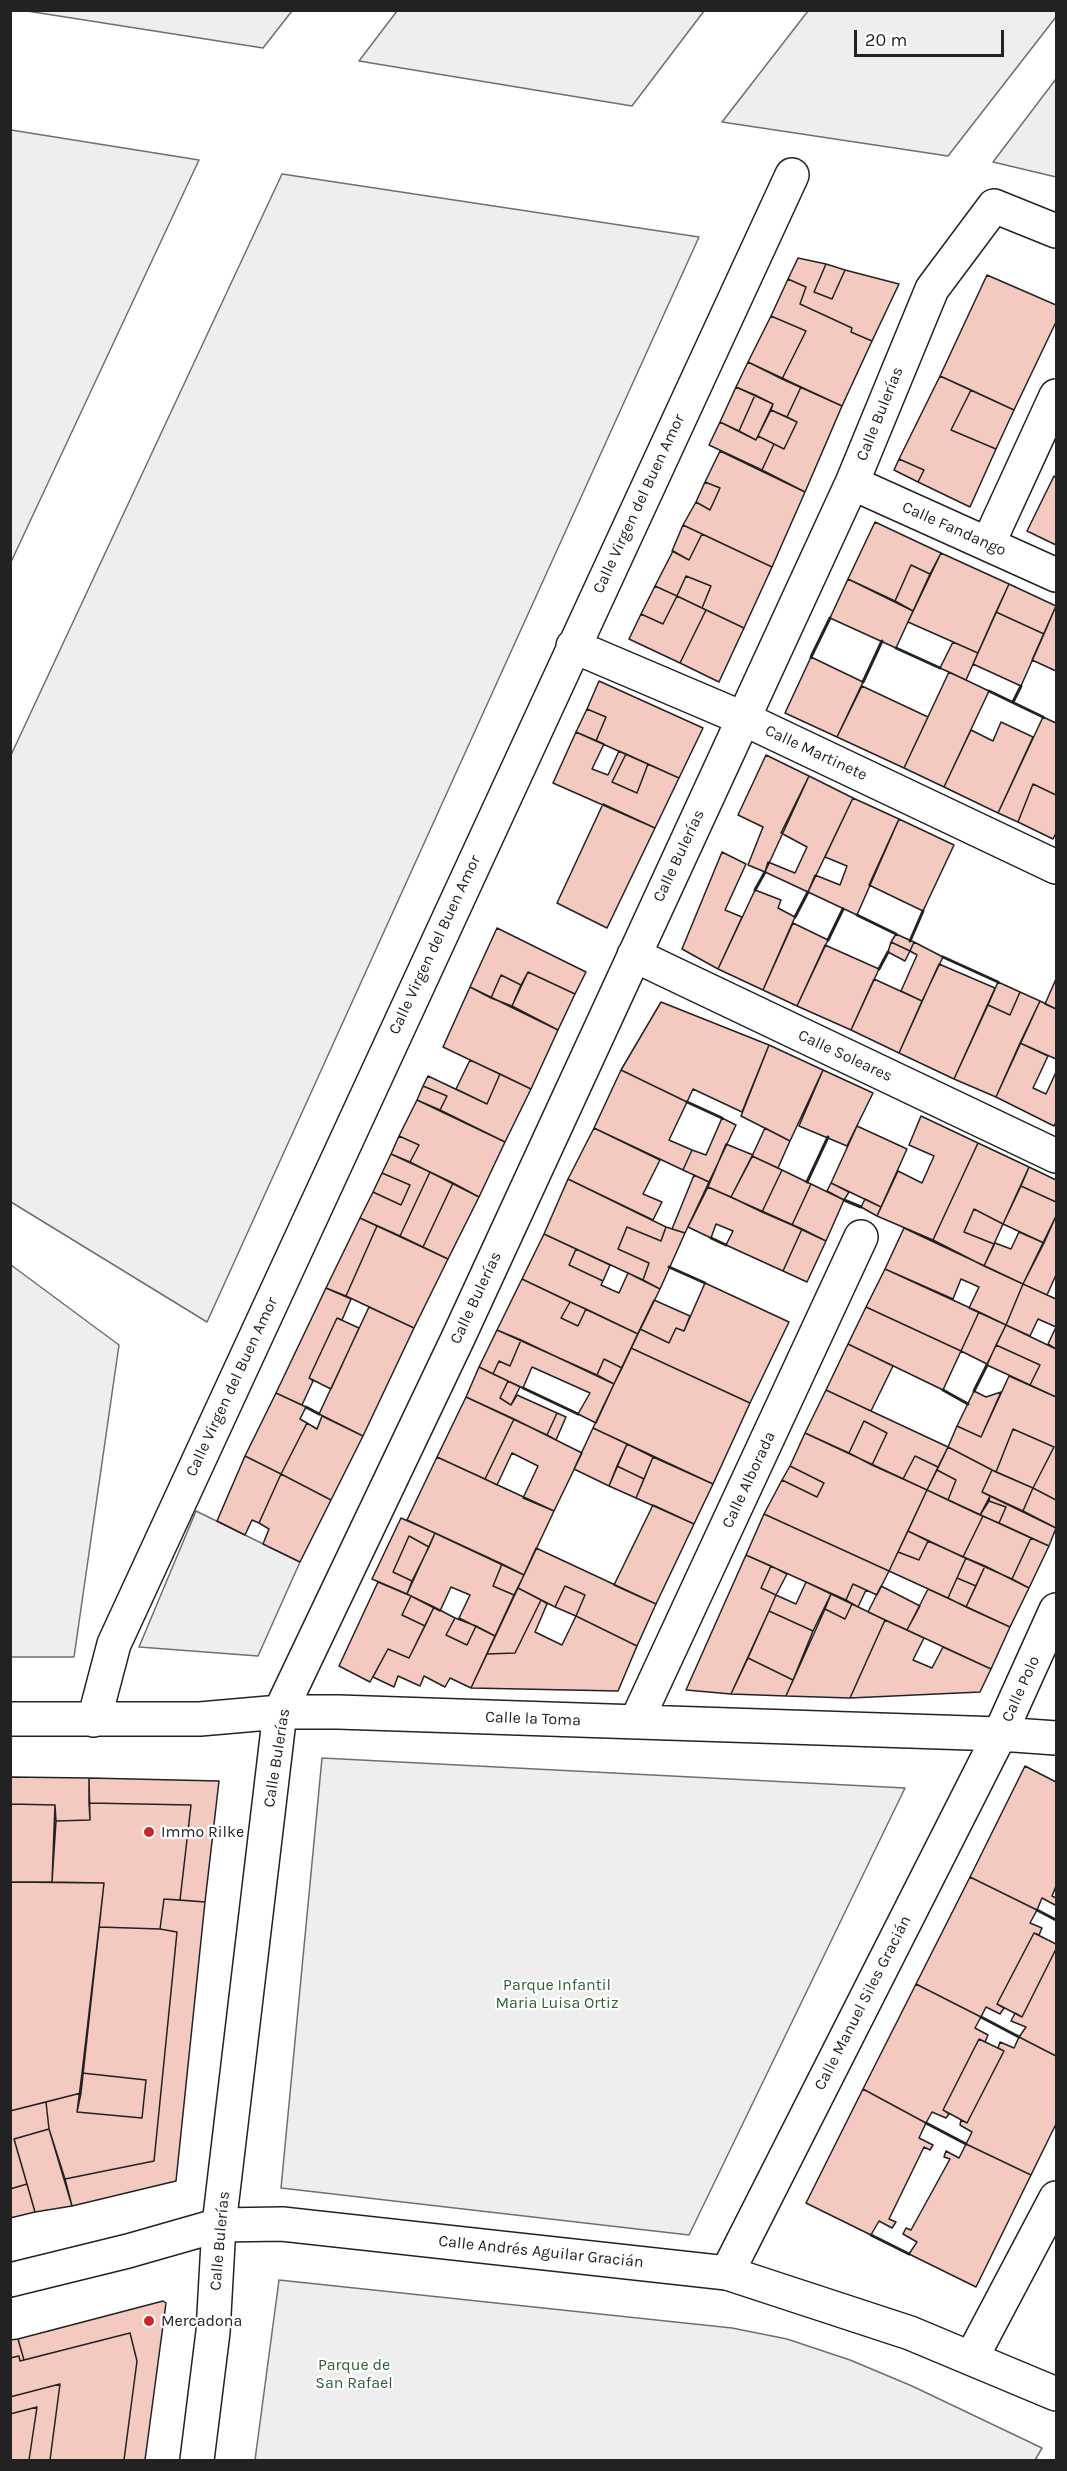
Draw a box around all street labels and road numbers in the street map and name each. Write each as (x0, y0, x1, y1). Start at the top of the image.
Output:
street label: Calle Bulerías (852, 364, 908, 464)
street label: Calle Virgen del Buen Amor (589, 411, 689, 597)
street label: Calle Fandango (899, 497, 1009, 561)
street label: Calle Martinete (762, 721, 870, 785)
street label: Calle Bulerías (649, 807, 709, 905)
street label: Calle Virgen del Buen Amor (385, 852, 485, 1038)
street label: Calle Soleares (795, 1026, 895, 1086)
street label: Calle Bulerías (446, 1249, 506, 1347)
street label: Calle Virgen del Buen Amor (182, 1294, 282, 1480)
street label: Calle Alborada (718, 1429, 780, 1531)
street label: Calle Polo (998, 1653, 1044, 1725)
street label: Calle Bulerías (260, 1707, 294, 1809)
street label: Calle la Toma (485, 1708, 581, 1730)
street label: Calle Manuel Siles Gracián (811, 1912, 915, 2094)
street label: Calle Bulerías (206, 2191, 234, 2291)
street label: Calle Andrés Aguilar Gracián (438, 2232, 644, 2272)

